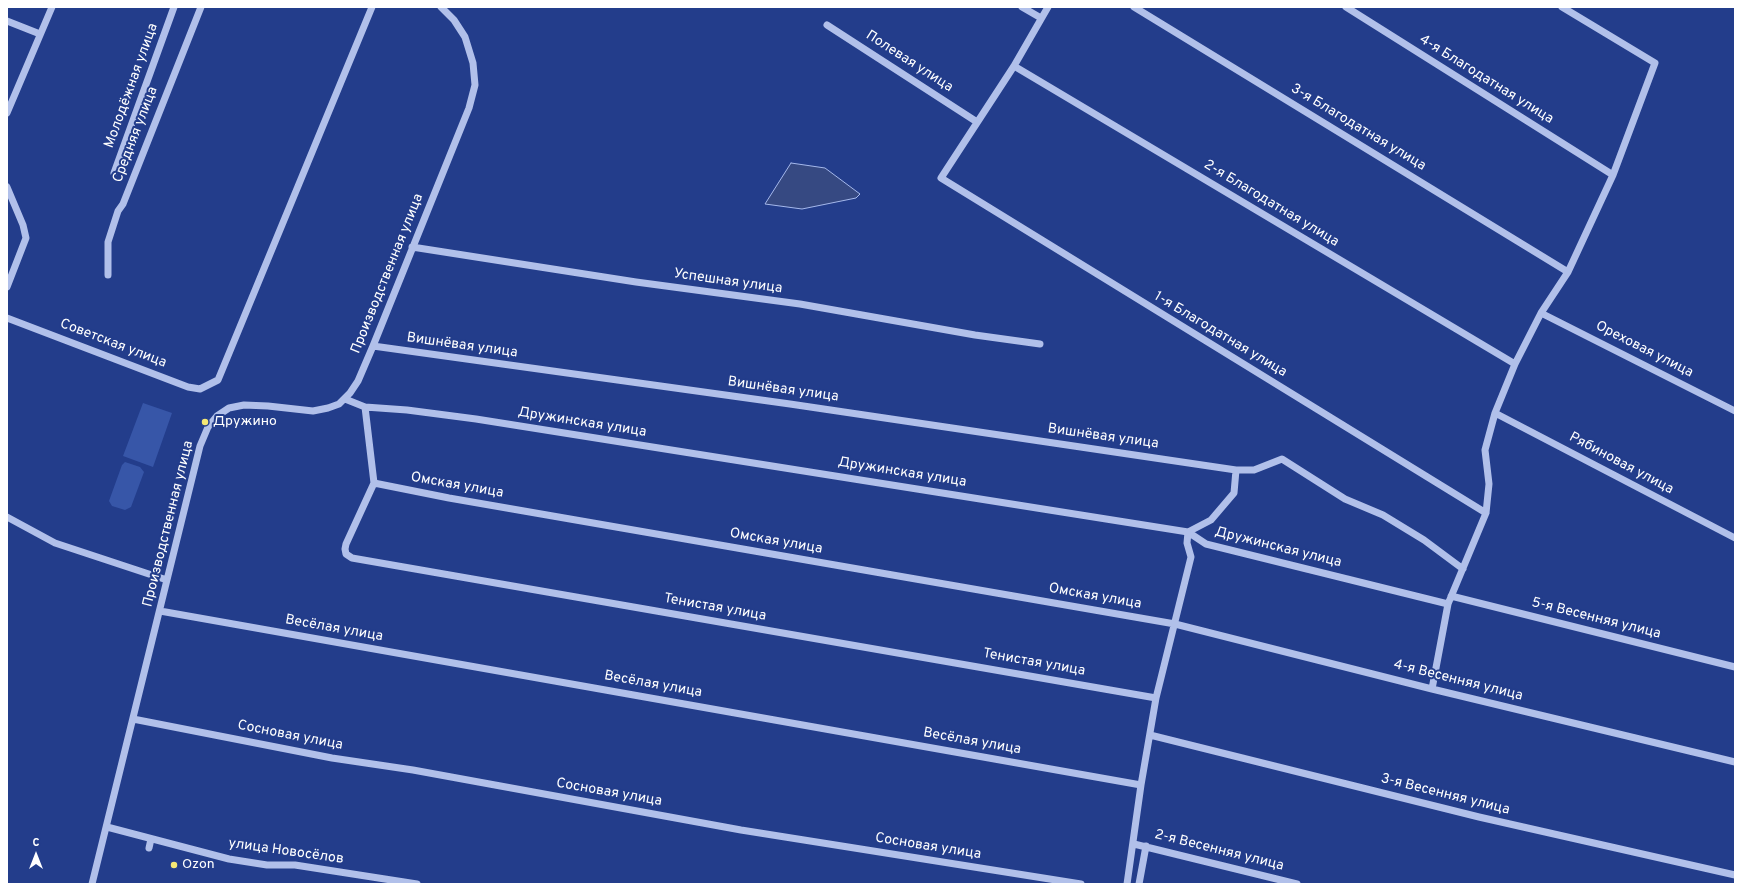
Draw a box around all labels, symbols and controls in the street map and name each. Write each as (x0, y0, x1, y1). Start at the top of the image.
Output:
street label: Молодёжная улица (102, 21, 162, 151)
street label: Полевая улица (862, 28, 956, 96)
street label: 4-я Благодатная улица (1416, 32, 1556, 128)
street label: 3-я Благодатная улица (1287, 81, 1429, 175)
street label: Средняя улица (110, 85, 162, 185)
street label: 2-я Благодатная улица (1200, 157, 1342, 251)
street label: Производственная улица (348, 192, 428, 356)
street label: Успешная улица (673, 266, 783, 298)
street label: 1-я Благодатная улица (1151, 289, 1289, 381)
street label: Советская улица (57, 316, 169, 372)
street label: Ореховая улица (1592, 318, 1696, 382)
street label: Вишнёвая улица (406, 330, 518, 362)
street label: Вишнёвая улица (727, 374, 839, 406)
street label: Дружинская улица (517, 405, 647, 441)
place label: Дружино (213, 414, 277, 430)
marker: Дружино (200, 417, 210, 427)
street label: Вишнёвая улица (1047, 421, 1159, 453)
street label: Рябиновая улица (1566, 429, 1676, 499)
street label: Производственная улица (140, 439, 198, 609)
street label: Дружинская улица (837, 455, 967, 491)
street label: Омская улица (409, 470, 505, 502)
street label: Дружинская улица (1213, 524, 1343, 572)
street label: Омская улица (728, 526, 824, 558)
street label: Омская улица (1047, 581, 1143, 613)
street label: Тенистая улица (663, 591, 767, 625)
street label: 5-я Весенняя улица (1530, 595, 1662, 643)
street label: Весёлая улица (284, 612, 384, 646)
street label: Тенистая улица (982, 646, 1086, 680)
street label: 4-я Весенняя улица (1392, 657, 1524, 705)
street label: Весёлая улица (603, 668, 703, 702)
street label: Сосновая улица (236, 718, 344, 754)
street label: Весёлая улица (922, 725, 1022, 759)
street label: 3-я Весенняя улица (1379, 771, 1511, 819)
street label: Сосновая улица (555, 775, 663, 811)
street label: 2-я Весенняя улица (1153, 827, 1285, 875)
street label: Сосновая улица (874, 830, 982, 864)
north arrow (16, 835, 56, 875)
text: С (32, 836, 40, 850)
street label: улица Новосёлов (227, 836, 345, 868)
place label: Ozon (182, 857, 215, 873)
marker: Ozon (169, 860, 179, 870)

